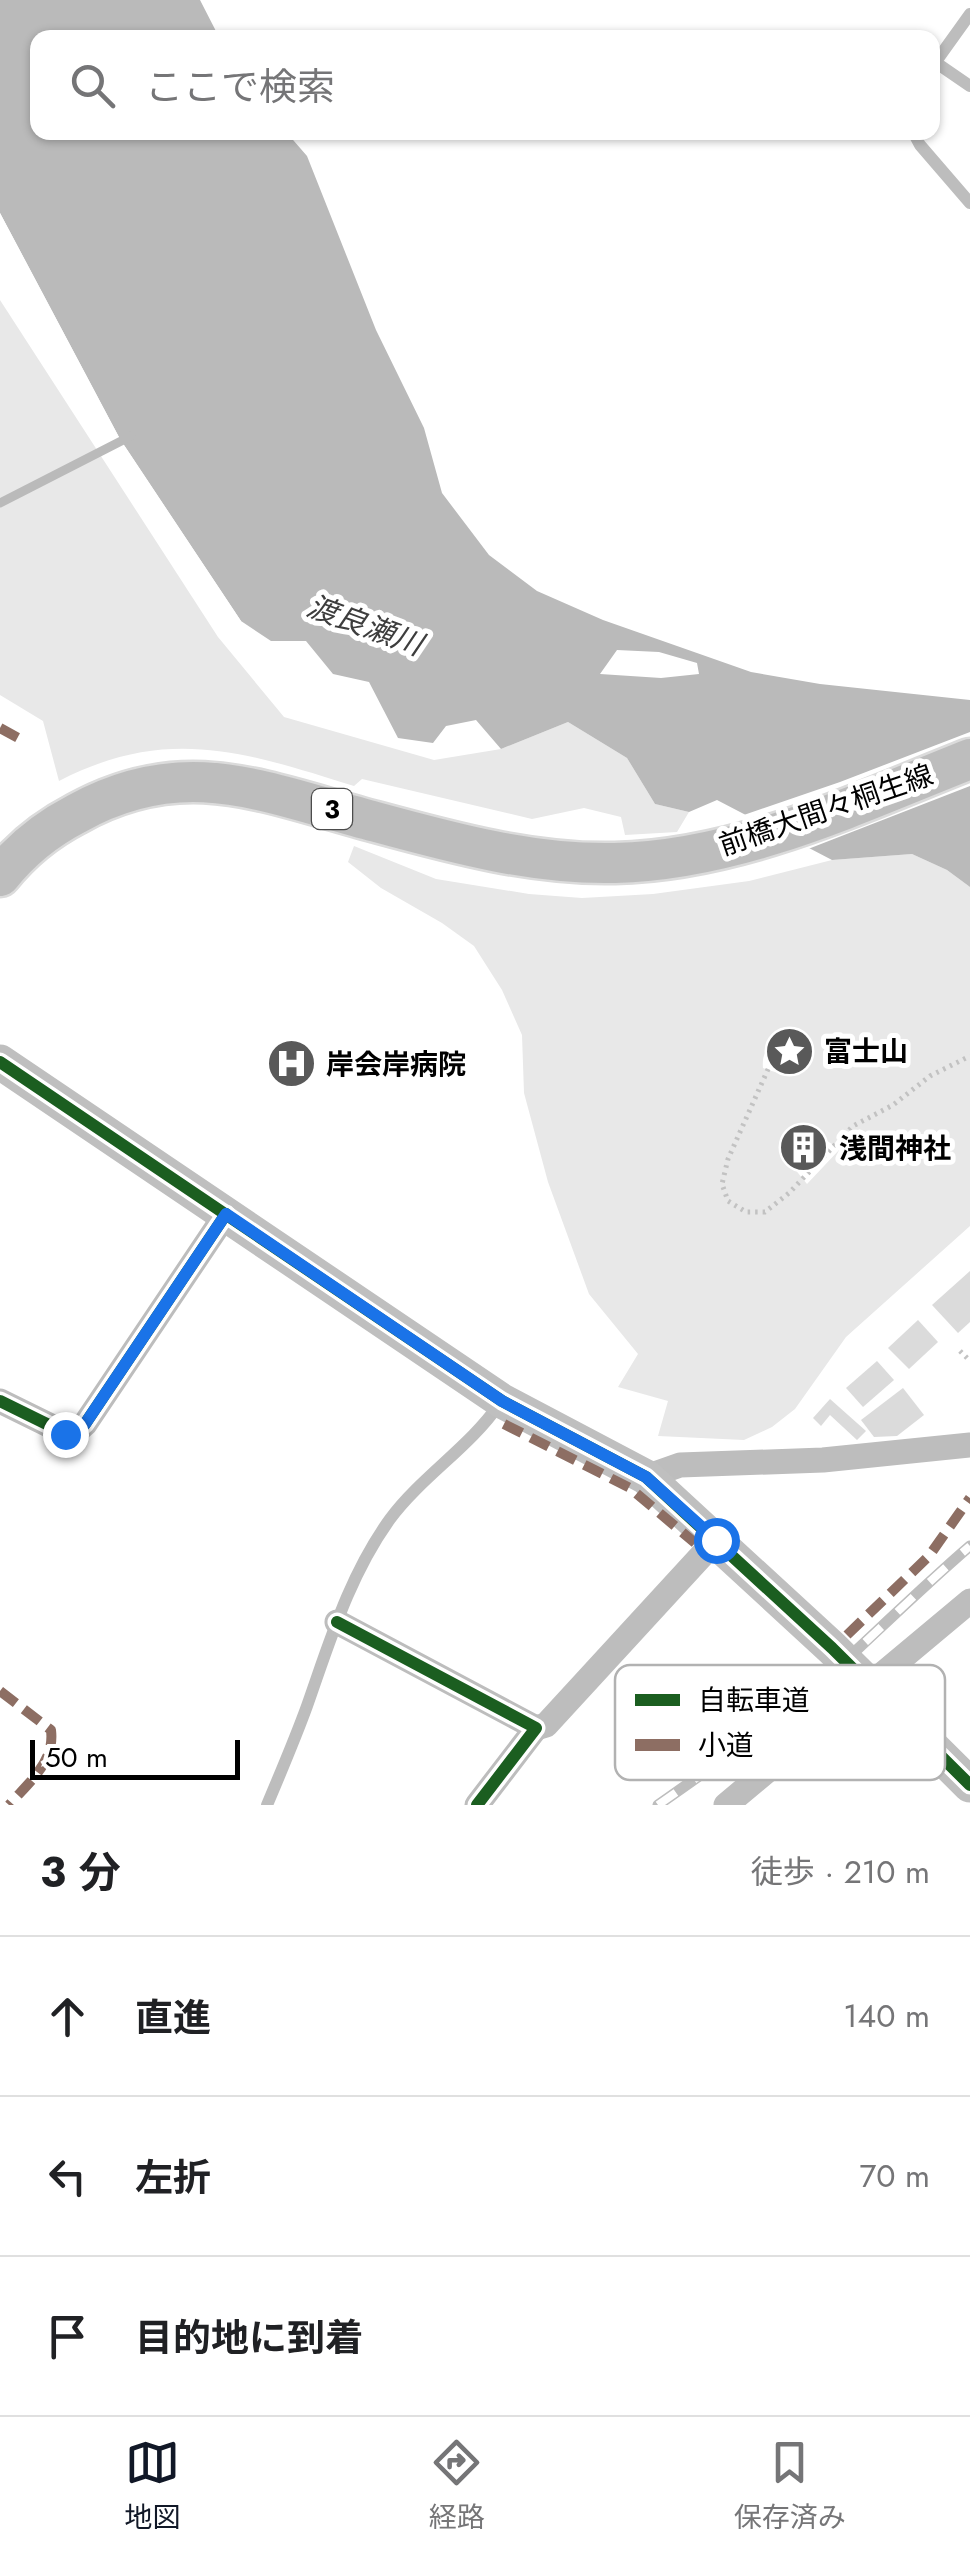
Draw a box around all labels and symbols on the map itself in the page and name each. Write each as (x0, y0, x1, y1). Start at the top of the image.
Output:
water label: 渡良瀬川 (301, 584, 432, 667)
street label: 前橋大間々桐生線 (713, 754, 939, 866)
road number: 3 (312, 789, 352, 829)
place icon: 富士山 (763, 1025, 815, 1077)
place label: 富士山 (824, 1031, 908, 1072)
hospital icon: 岸会岸病院 (265, 1038, 317, 1090)
place label: 岸会岸病院 (326, 1044, 466, 1085)
building icon: 浅間神社 (778, 1122, 830, 1174)
place label: 浅間神社 (839, 1128, 951, 1169)
route end (43, 1412, 89, 1458)
route start (694, 1518, 740, 1564)
legend (615, 1665, 945, 1780)
text: 自転車道 (698, 1680, 810, 1721)
text: 小道 (698, 1725, 754, 1766)
scale bar (30, 1735, 240, 1780)

